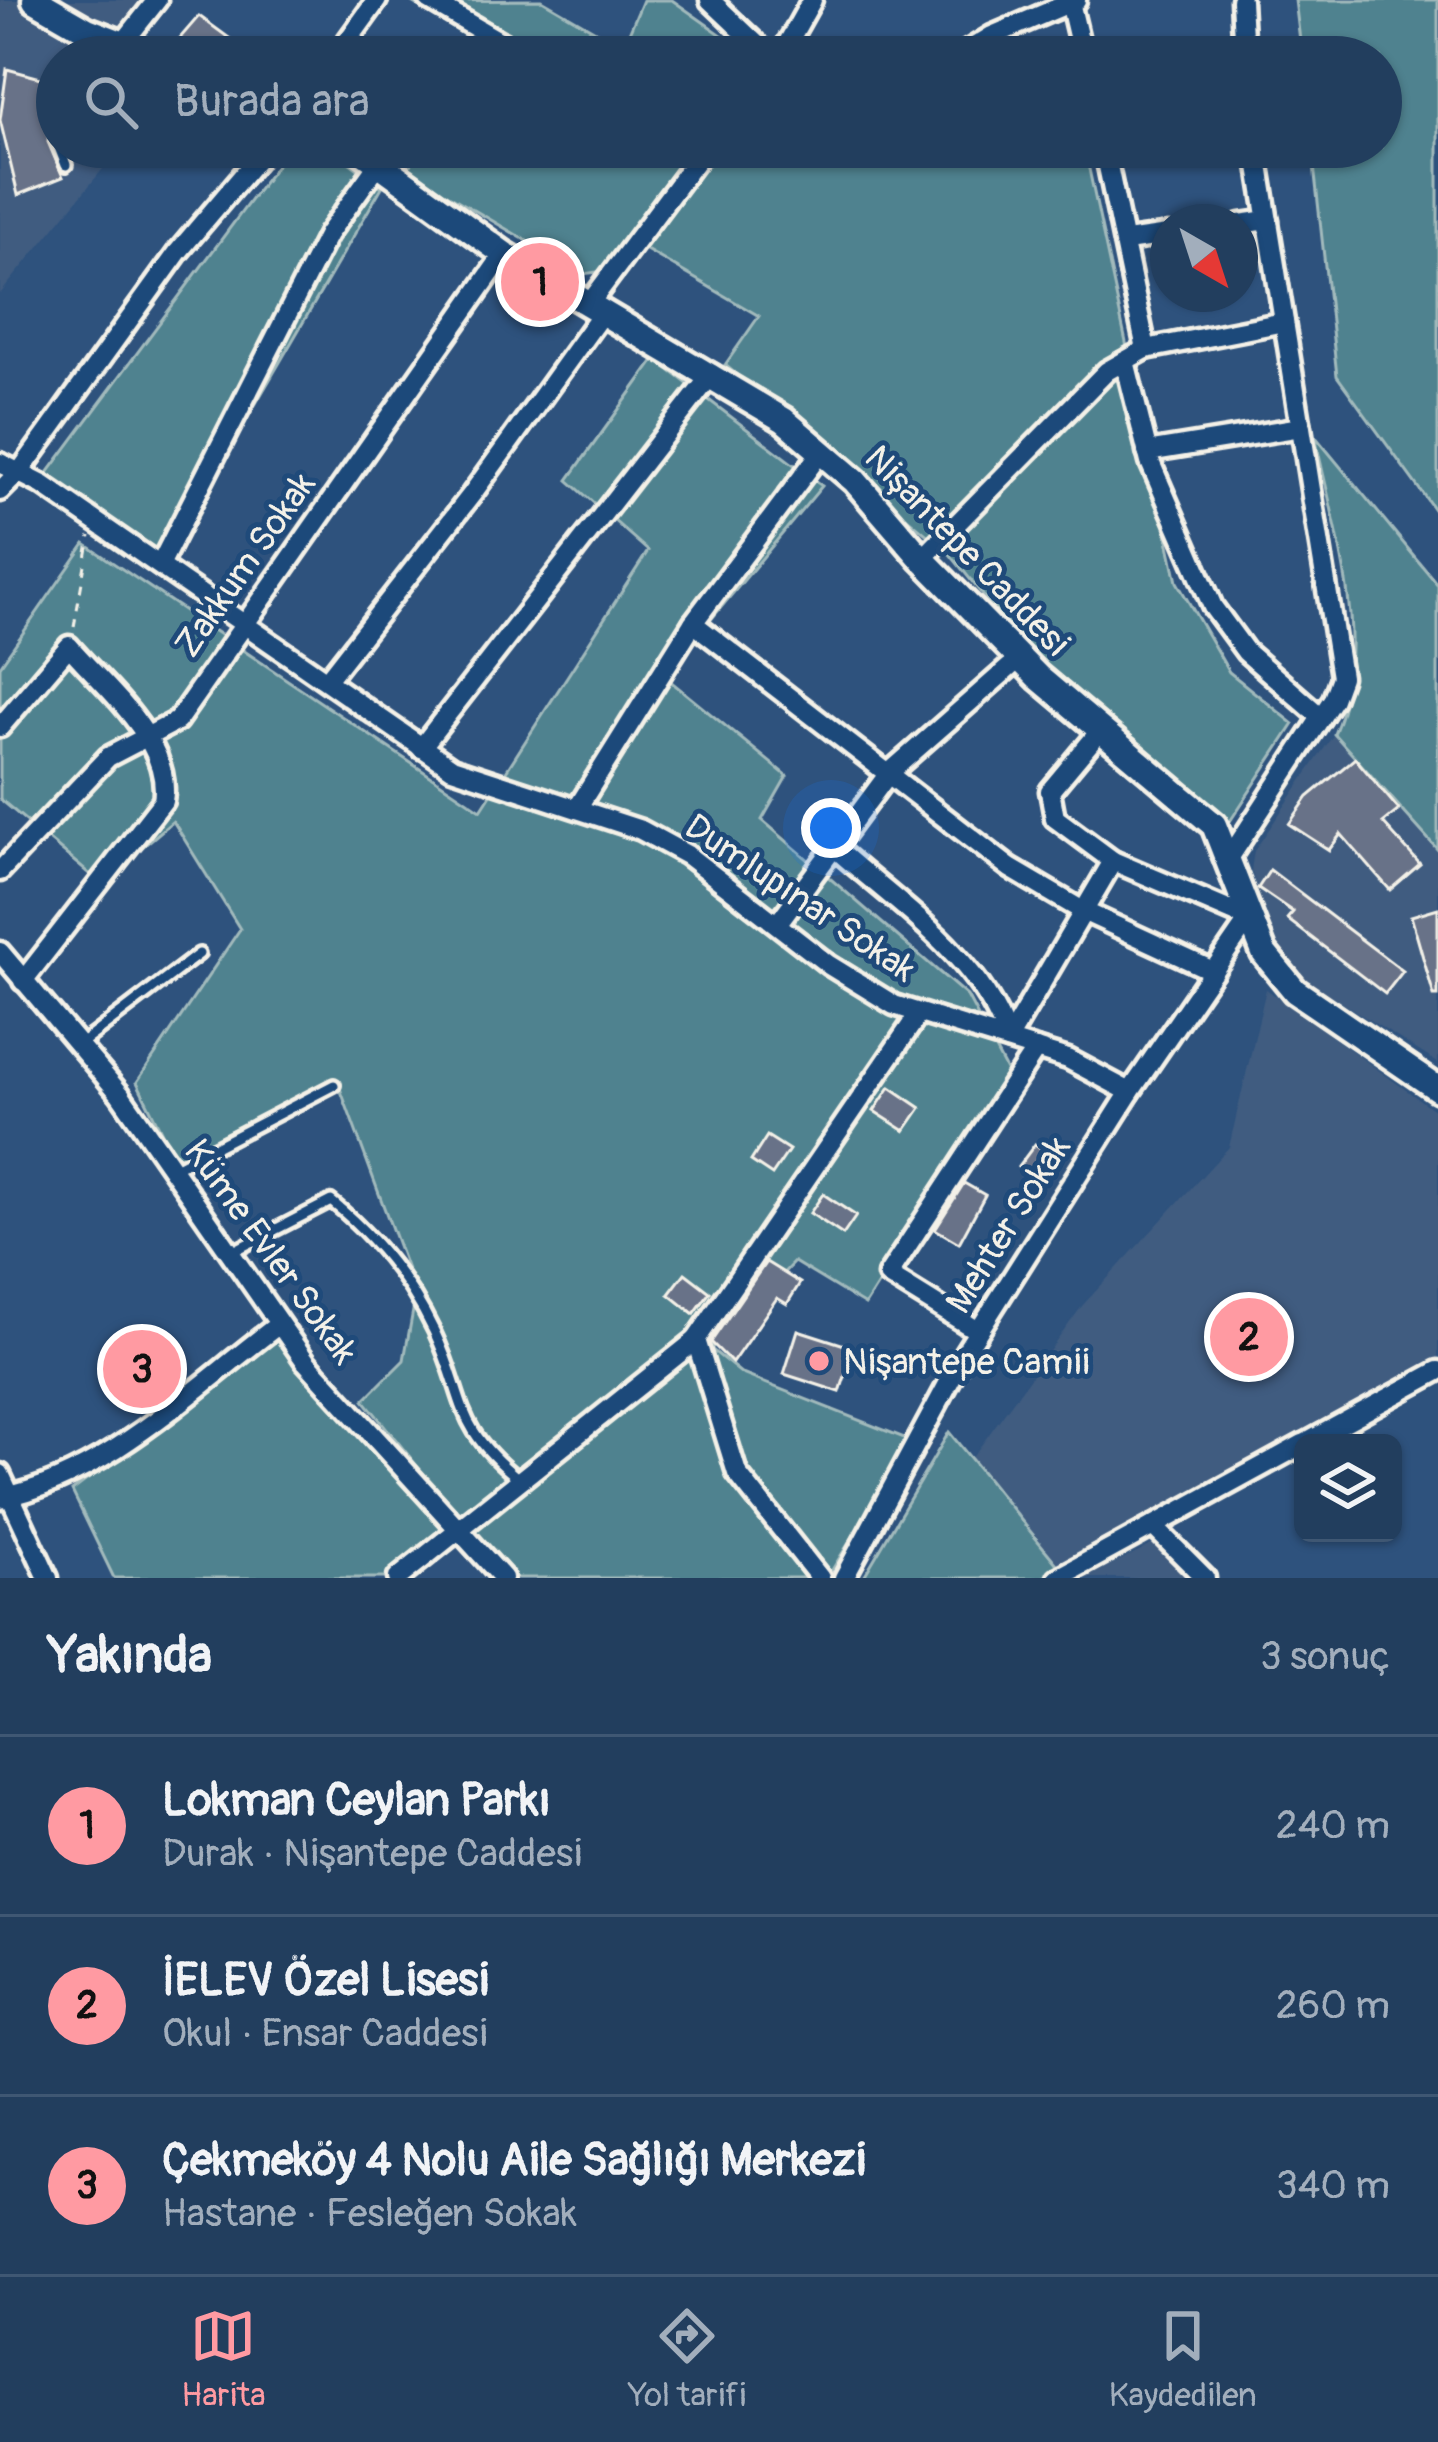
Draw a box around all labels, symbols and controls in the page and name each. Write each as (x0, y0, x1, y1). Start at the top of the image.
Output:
search box (36, 36, 1402, 168)
icon: search (78, 69, 144, 135)
text: Burada ara (174, 74, 370, 130)
north arrow (1150, 204, 1258, 312)
pin: 1 (501, 237, 579, 327)
street label: Nişantepe Caddesi (855, 436, 1079, 666)
street label: Zakkum Sokak (165, 464, 325, 666)
your location (801, 798, 861, 858)
street label: Dumlupınar Sokak (676, 804, 924, 992)
street label: Mehter Sokak (936, 1128, 1080, 1322)
street label: Küme Evler Sokak (174, 1131, 367, 1373)
pin: 2 (1210, 1292, 1288, 1382)
pin: 3 (103, 1324, 181, 1414)
place label: Nişantepe Camii (843, 1340, 1090, 1385)
marker: Nişantepe Camii (806, 1348, 832, 1374)
map controls (1294, 1434, 1402, 1542)
button: layers (1294, 1434, 1402, 1542)
text: Yakında (48, 1624, 212, 1688)
text: 3 sonuç (1260, 1632, 1390, 1681)
text: Lokman Ceylan Parkı (162, 1773, 551, 1829)
text: 1 (79, 1801, 95, 1850)
text: 240 m (1276, 1801, 1390, 1850)
text: Durak · Nişantepe Caddesi (162, 1829, 582, 1878)
text: İELEV Özel Lisesi (162, 1953, 488, 2009)
text: 2 (76, 1981, 98, 2030)
text: 260 m (1276, 1981, 1390, 2030)
text: Okul · Ensar Caddesi (162, 2009, 487, 2058)
text: Çekmeköy 4 Nolu Aile Sağlığı Merkezi (162, 2133, 866, 2189)
text: 3 (76, 2161, 98, 2210)
text: 340 m (1276, 2161, 1390, 2210)
text: Hastane · Fesleğen Sokak (162, 2189, 577, 2238)
tab: Harita (181, 2303, 266, 2416)
tab: Yol tarifi (628, 2303, 746, 2416)
tab: Kaydedilen (1109, 2303, 1257, 2416)

